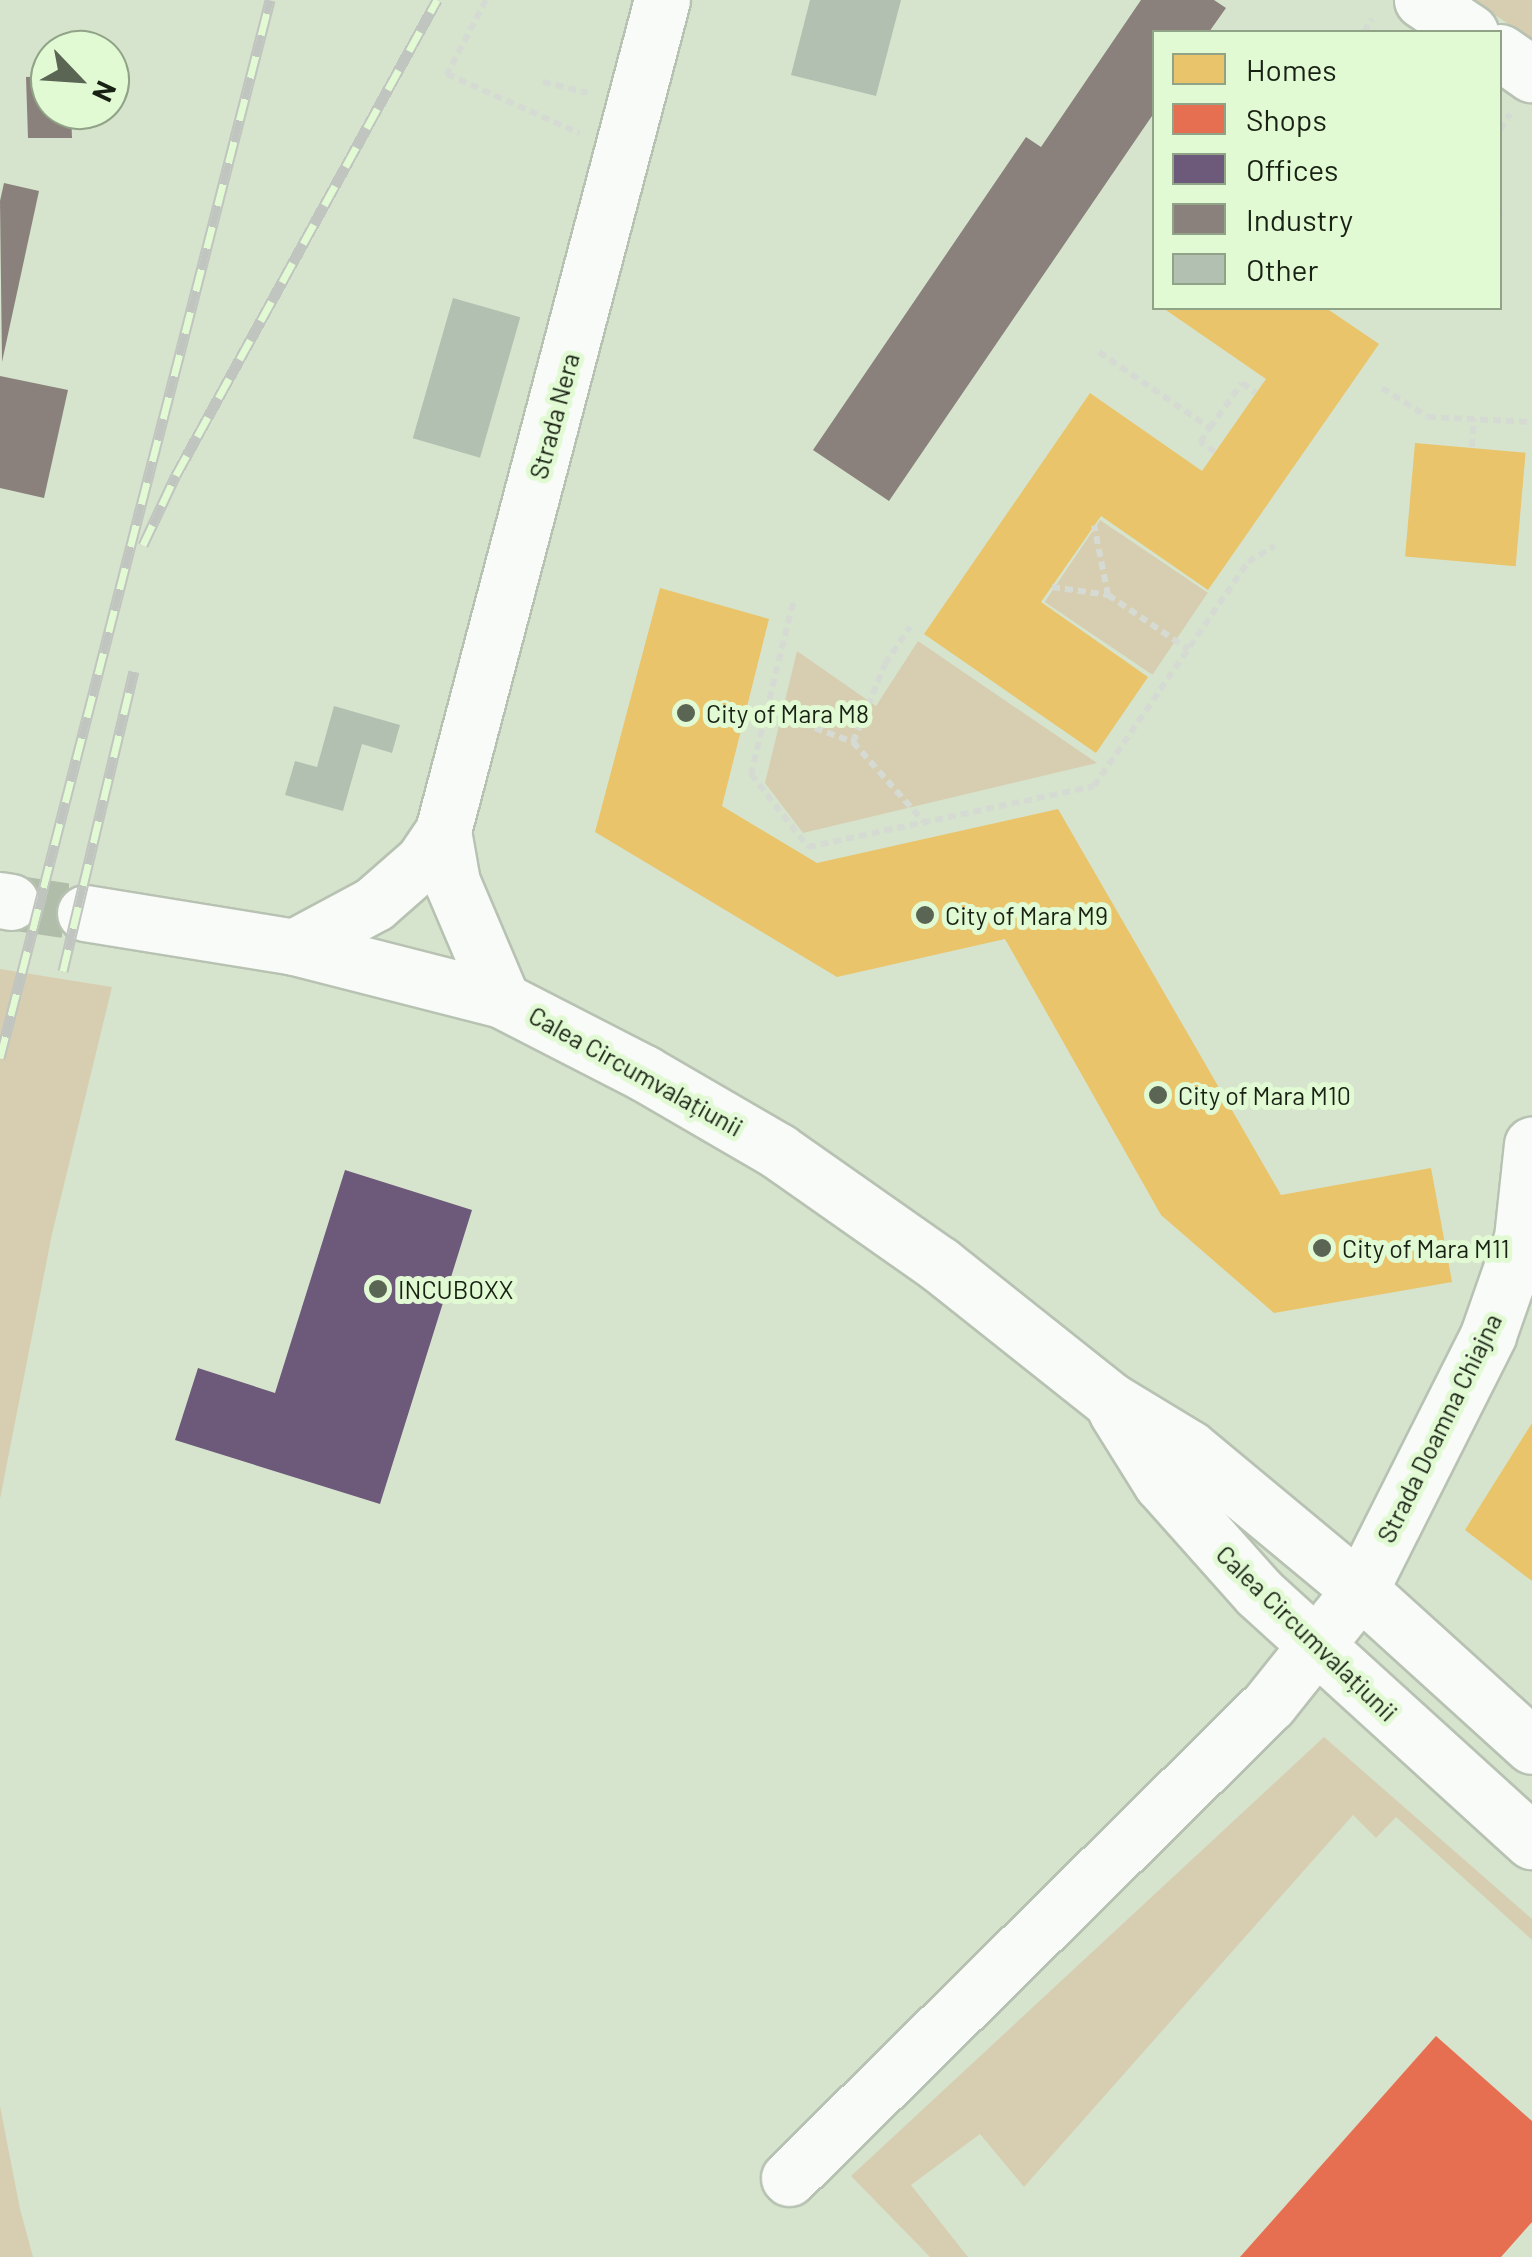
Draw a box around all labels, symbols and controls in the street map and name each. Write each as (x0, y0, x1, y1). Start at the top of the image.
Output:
north arrow (30, 30, 130, 130)
legend (1152, 30, 1502, 310)
text: Homes (1246, 51, 1337, 87)
text: N (86, 76, 125, 107)
text: Shops (1246, 101, 1327, 137)
text: Offices (1246, 151, 1339, 187)
text: Industry (1246, 201, 1353, 237)
text: Other (1246, 251, 1318, 287)
street label: Strada Nera (523, 350, 585, 482)
place label: City of Mara M8 (706, 698, 869, 728)
marker: City of Mara M8 (675, 702, 697, 724)
place label: City of Mara M9 (945, 900, 1108, 930)
marker: City of Mara M9 (914, 904, 936, 926)
street label: Calea Circumvalațiunii (524, 1000, 748, 1142)
place label: City of Mara M10 (1178, 1080, 1351, 1110)
marker: City of Mara M10 (1147, 1084, 1169, 1106)
place label: City of Mara M11 (1342, 1233, 1509, 1263)
marker: City of Mara M11 (1311, 1237, 1333, 1259)
place label: INCUBOXX (398, 1274, 513, 1304)
marker: INCUBOXX (367, 1278, 389, 1300)
street label: Strada Doamna Chiajna (1371, 1309, 1507, 1547)
street label: Calea Circumvalațiunii (1210, 1539, 1404, 1727)

